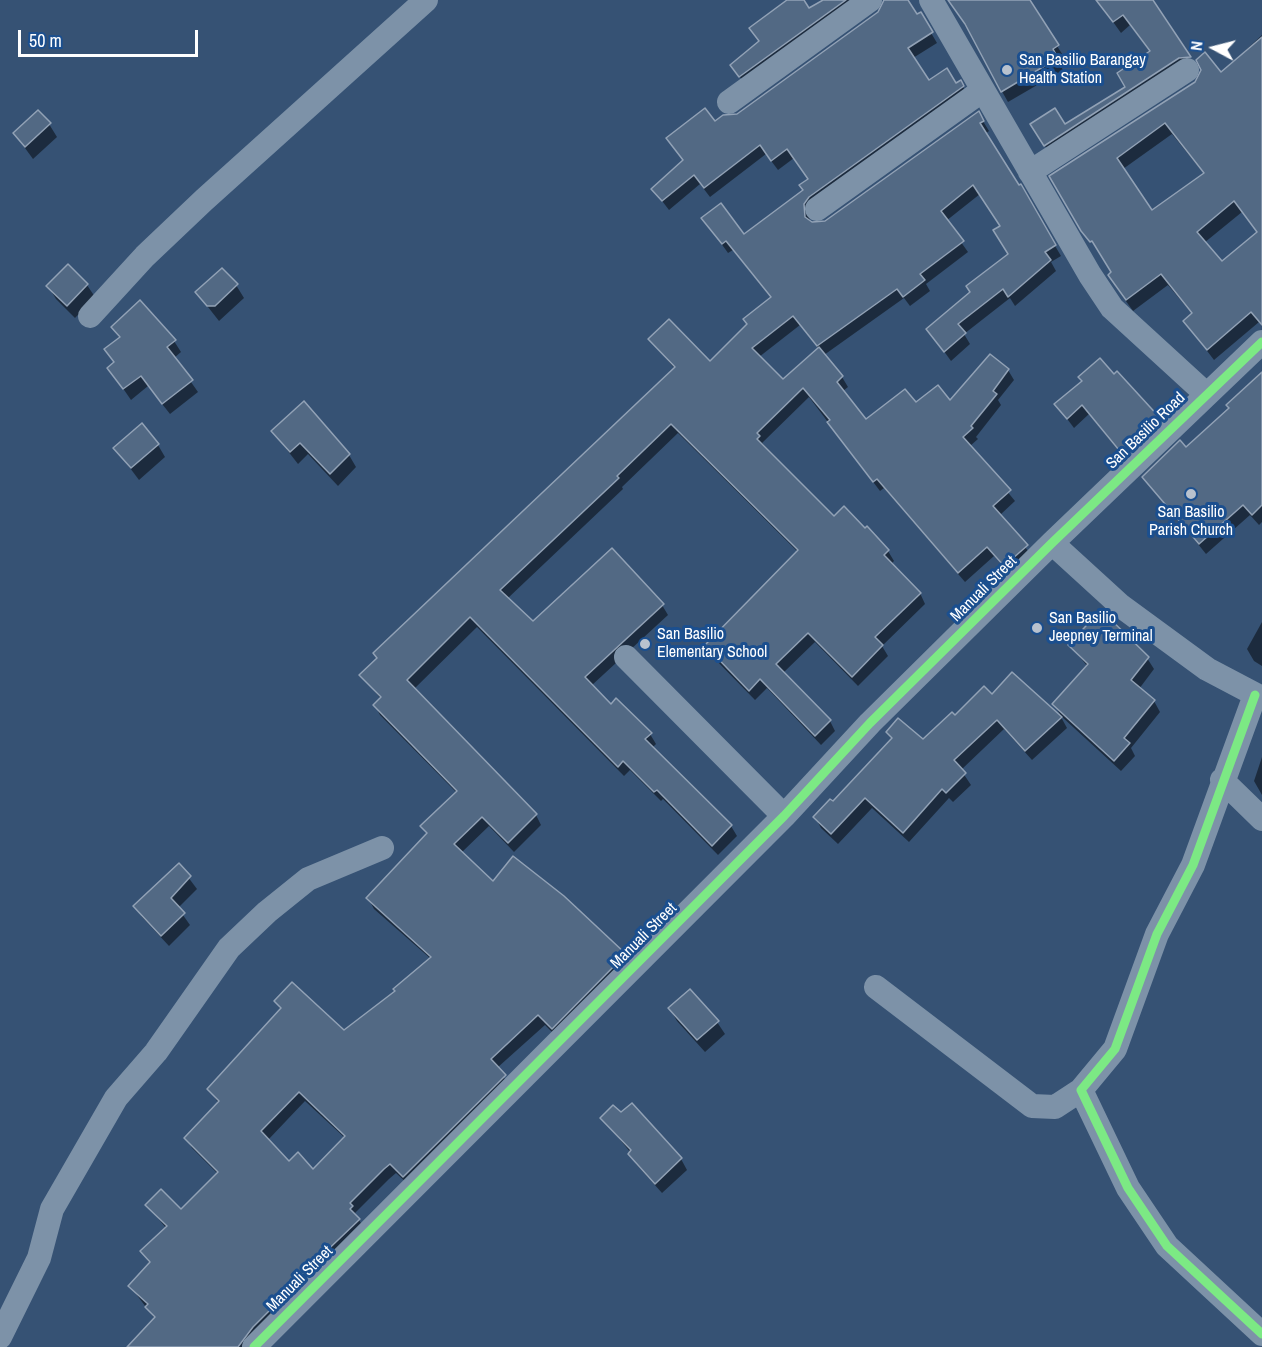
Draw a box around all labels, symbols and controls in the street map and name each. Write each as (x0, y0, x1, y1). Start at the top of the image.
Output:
scale bar (21, 18, 201, 56)
north arrow (1184, 18, 1244, 78)
text: 50 m (29, 28, 62, 53)
text: N (1185, 40, 1208, 52)
place label: San Basilio Barangay Health Station (1019, 51, 1146, 89)
marker: San Basilio Barangay Health Station (1000, 63, 1014, 77)
street label: San Basilio Road (1103, 389, 1189, 473)
marker: San Basilio Parish Church (1184, 487, 1198, 501)
place label: San Basilio Parish Church (1149, 503, 1233, 541)
street label: Manuali Street (947, 552, 1021, 626)
place label: San Basilio Jeepney Terminal (1049, 609, 1153, 647)
marker: San Basilio Jeepney Terminal (1030, 621, 1044, 635)
place label: San Basilio Elementary School (657, 625, 767, 663)
marker: San Basilio Elementary School (638, 637, 652, 651)
street label: Manuali Street (607, 899, 681, 973)
street label: Manuali Street (263, 1242, 337, 1316)

